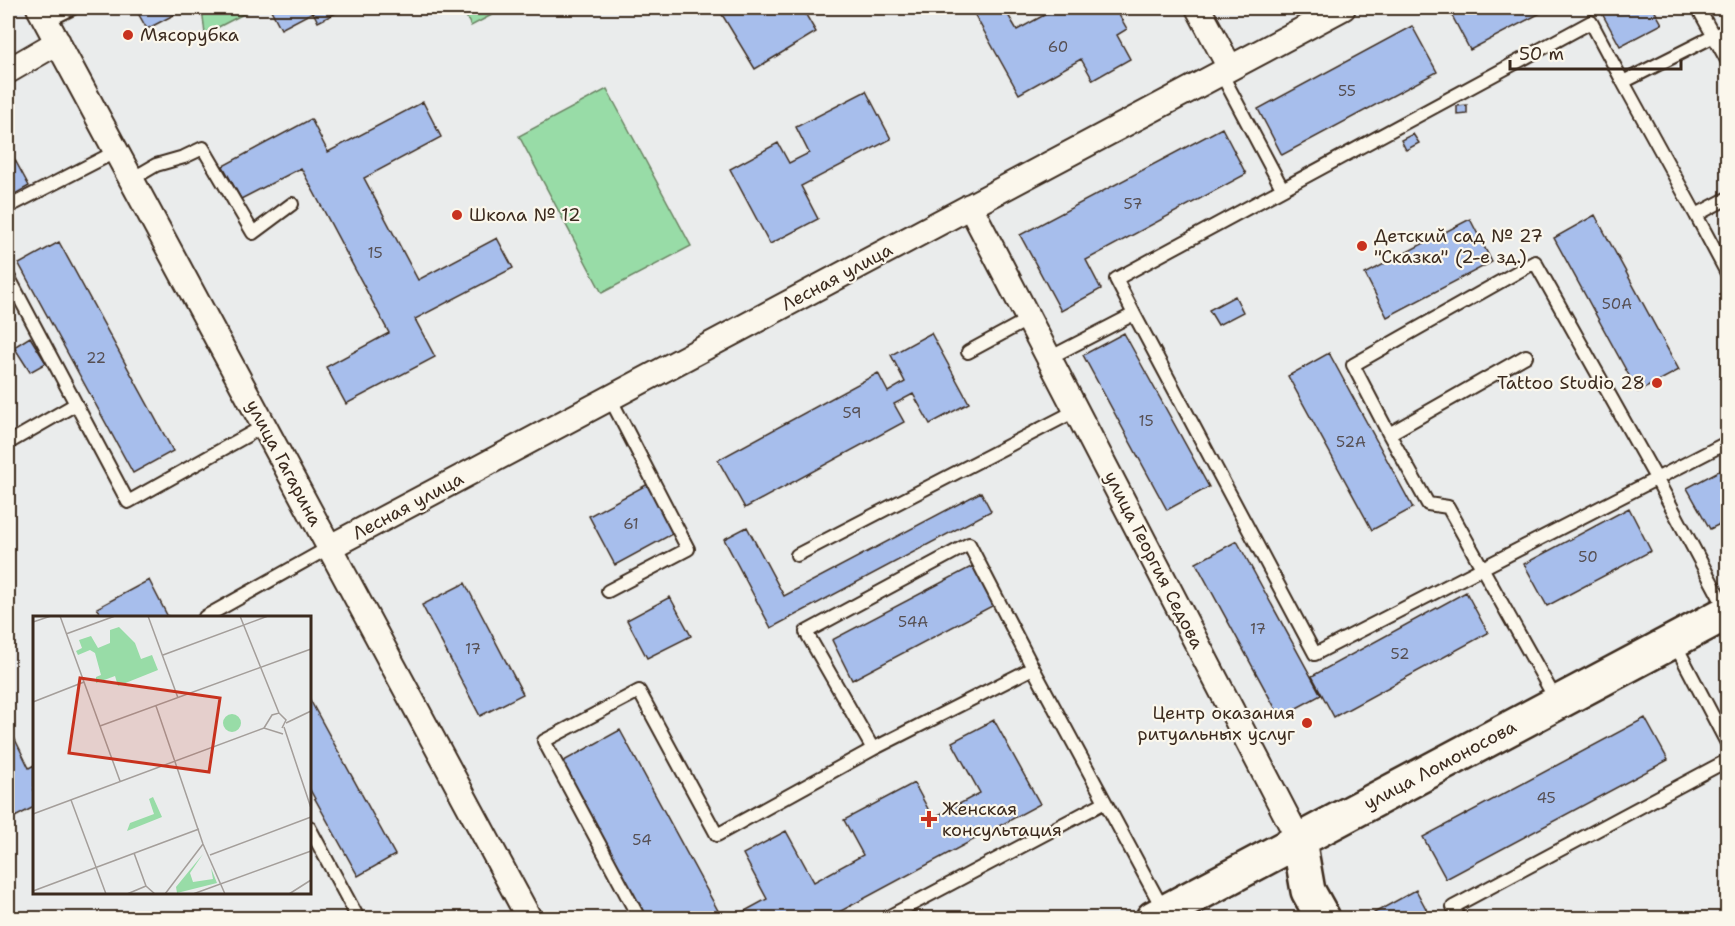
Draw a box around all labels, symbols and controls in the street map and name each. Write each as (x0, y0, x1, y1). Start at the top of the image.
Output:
place label: Мясорубка (140, 23, 239, 47)
marker: Мясорубка (121, 28, 135, 42)
scale bar (1510, 33, 1681, 71)
house number: 60 (1048, 37, 1068, 57)
text: 50 m (1519, 42, 1564, 66)
house number: 55 (1338, 81, 1356, 101)
house number: 57 (1124, 194, 1142, 214)
place label: Школа № 12 (469, 203, 581, 227)
marker: Школа № 12 (450, 208, 464, 222)
place label: Детский сад № 27 "Сказка" (2-е зд.) (1374, 224, 1543, 269)
street label: Лесная улица (777, 238, 897, 316)
marker: Детский сад № 27 "Сказка" (2-е зд.) (1355, 239, 1369, 253)
house number: 15 (367, 243, 383, 263)
house number: 50А (1602, 294, 1632, 314)
house number: 22 (86, 348, 106, 368)
place label: Tattoo Studio 28 (1497, 371, 1645, 395)
marker: Tattoo Studio 28 (1650, 376, 1664, 390)
street label: улица Гагарина (241, 396, 327, 530)
house number: 59 (843, 403, 861, 423)
house number: 15 (1138, 411, 1154, 431)
house number: 52А (1336, 432, 1366, 452)
street label: Лесная улица (348, 467, 468, 545)
street label: улица Георгия Седова (1099, 467, 1209, 653)
house number: 61 (623, 514, 639, 534)
house number: 50 (1578, 547, 1598, 567)
house number: 54А (898, 612, 928, 632)
inset map (33, 616, 310, 893)
house number: 17 (1250, 619, 1266, 639)
house number: 17 (465, 639, 481, 659)
house number: 52 (1391, 644, 1409, 664)
place label: Центр оказания ритуальных услуг (1137, 701, 1295, 746)
street label: улица Ломоносова (1359, 715, 1521, 815)
marker: Центр оказания ритуальных услуг (1300, 716, 1314, 730)
house number: 45 (1536, 788, 1556, 808)
place label: Женская консультация (942, 797, 1062, 842)
marker: Женская консультация (920, 810, 938, 828)
house number: 54 (632, 830, 652, 850)

